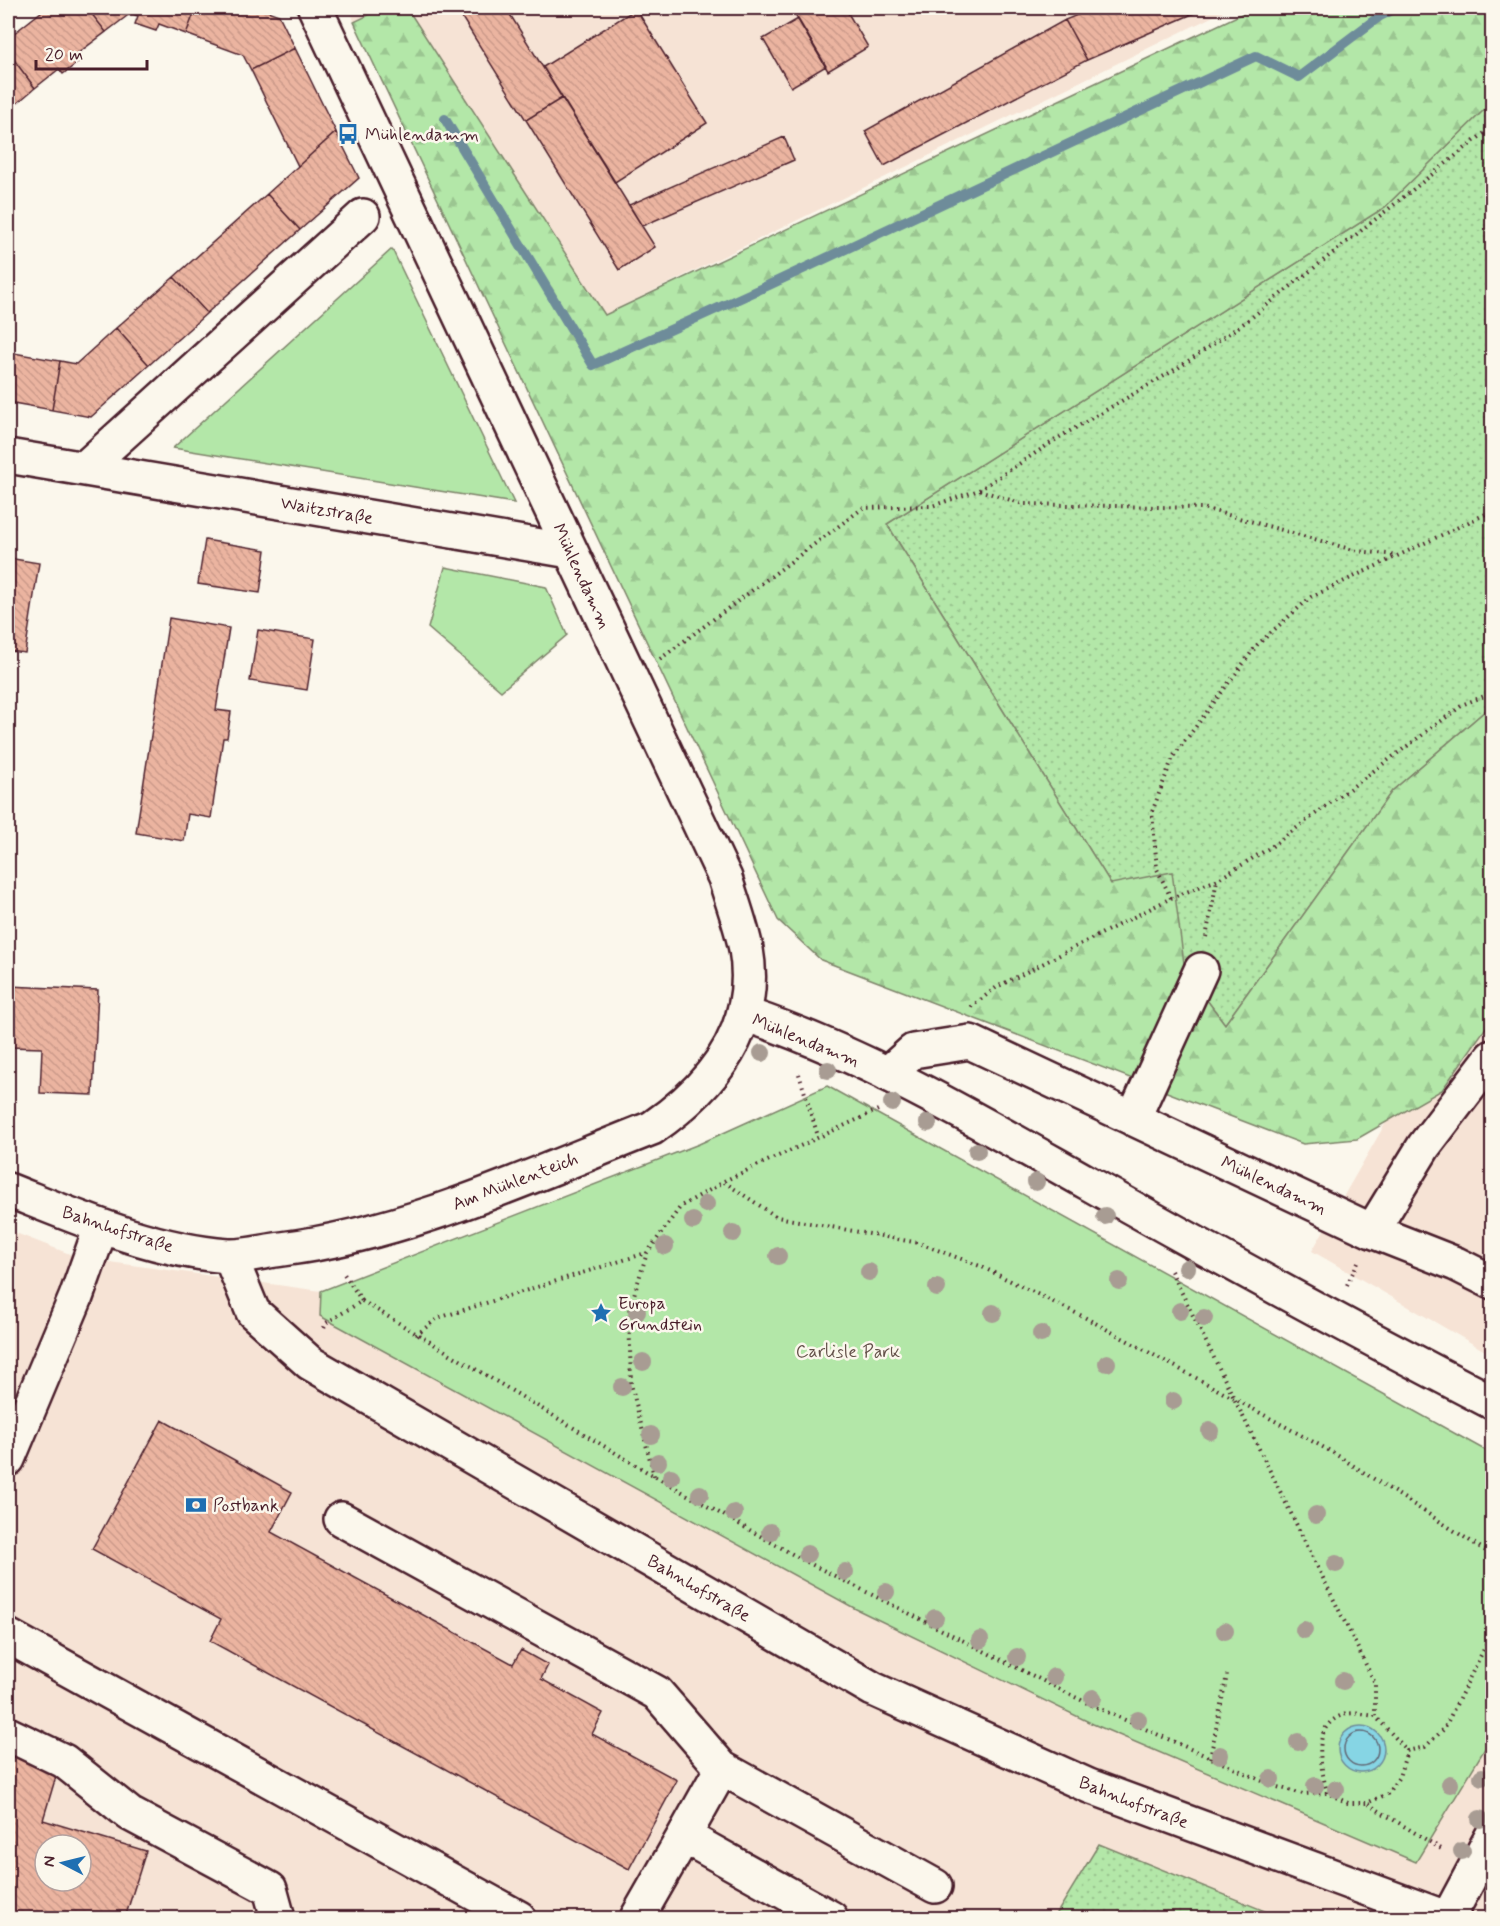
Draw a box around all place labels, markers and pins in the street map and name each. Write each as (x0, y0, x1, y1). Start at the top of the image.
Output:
bus stop icon: Mühlendamm (336, 122, 360, 146)
place label: Mühlendamm (365, 123, 479, 147)
place label: Europa Grundstein (618, 1292, 702, 1337)
place icon: Europa Grundstein (589, 1301, 613, 1325)
bank icon: Postbank (184, 1493, 208, 1517)
place label: Postbank (213, 1494, 279, 1518)

